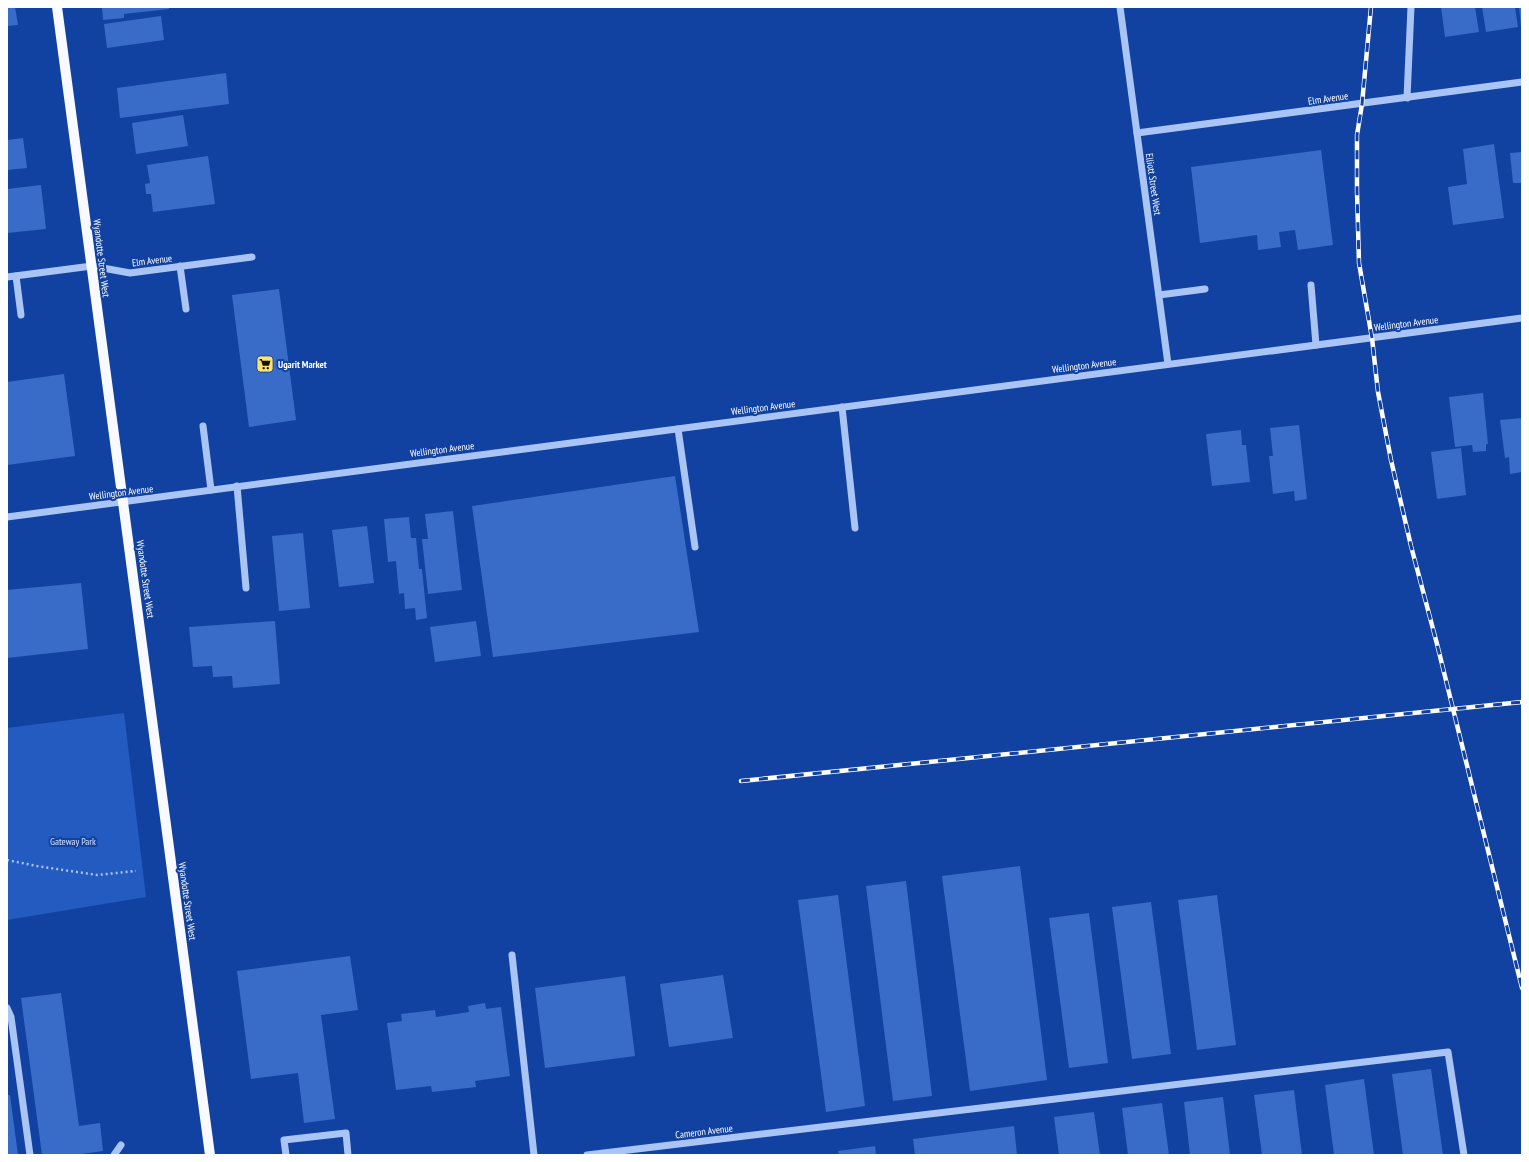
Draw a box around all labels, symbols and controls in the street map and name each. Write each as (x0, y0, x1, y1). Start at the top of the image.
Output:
street label: Elm Avenue (1307, 89, 1349, 108)
street label: Elliott Street West (1143, 152, 1164, 216)
street label: Wyandotte Street West (90, 218, 113, 298)
street label: Elm Avenue (131, 252, 173, 269)
street label: Wellington Avenue (1373, 313, 1439, 334)
supermarket icon: Ugarit Market (255, 354, 275, 374)
street label: Wellington Avenue (1051, 355, 1117, 376)
place label: Ugarit Market (278, 358, 327, 371)
street label: Wellington Avenue (730, 397, 796, 418)
street label: Wellington Avenue (409, 439, 475, 460)
street label: Wellington Avenue (88, 482, 154, 503)
street label: Wyandotte Street West (134, 539, 157, 619)
park label: Gateway Park (50, 835, 96, 848)
street label: Wyandotte Street West (176, 861, 199, 941)
street label: Cameron Avenue (675, 1122, 733, 1141)

